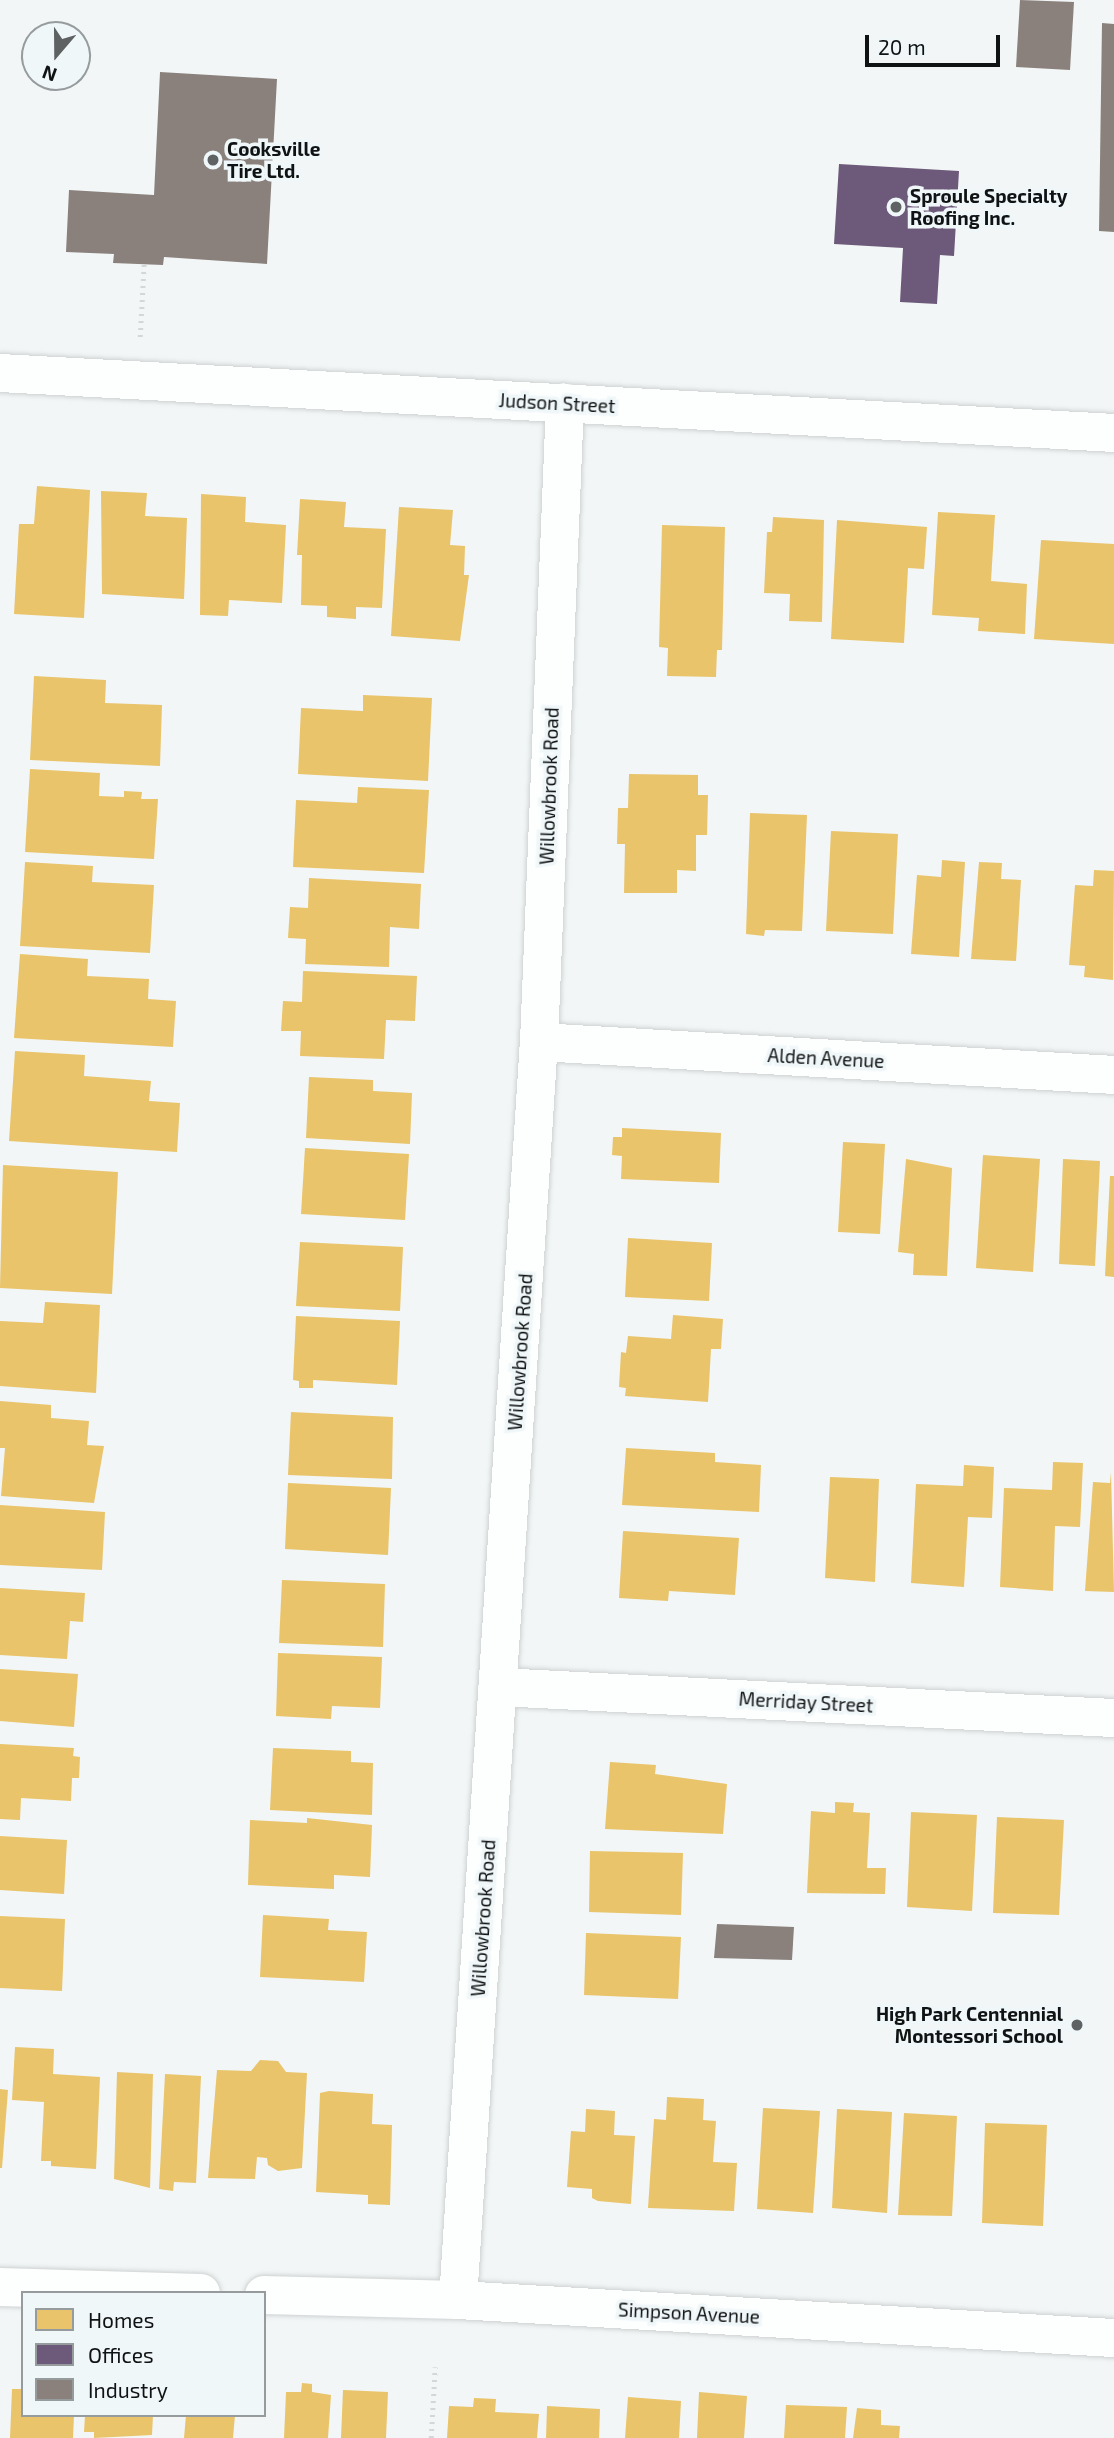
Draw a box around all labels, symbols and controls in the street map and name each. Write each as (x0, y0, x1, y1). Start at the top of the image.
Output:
north arrow (21, 21, 91, 91)
scale bar (869, 21, 1004, 65)
text: 20 m (878, 34, 926, 59)
text: N (39, 61, 60, 87)
place label: Cooksville Tire Ltd. (227, 138, 320, 182)
marker: Cooksville Tire Ltd. (205, 152, 221, 168)
place label: Sproule Specialty Roofing Inc. (910, 185, 1068, 229)
marker: Sproule Specialty Roofing Inc. (888, 199, 904, 215)
street label: Judson Street (498, 389, 616, 417)
street label: Willowbrook Road (535, 707, 563, 865)
street label: Alden Avenue (767, 1044, 885, 1072)
street label: Willowbrook Road (503, 1272, 537, 1432)
street label: Merriday Street (738, 1687, 874, 1717)
street label: Willowbrook Road (466, 1838, 500, 1998)
place label: High Park Centennial Montessori School (876, 2003, 1063, 2047)
marker: High Park Centennial Montessori School (1069, 2017, 1085, 2033)
legend (21, 2291, 266, 2417)
street label: Simpson Avenue (617, 2298, 761, 2328)
text: Homes (88, 2307, 154, 2332)
text: Offices (88, 2342, 154, 2367)
text: Industry (88, 2377, 168, 2402)

